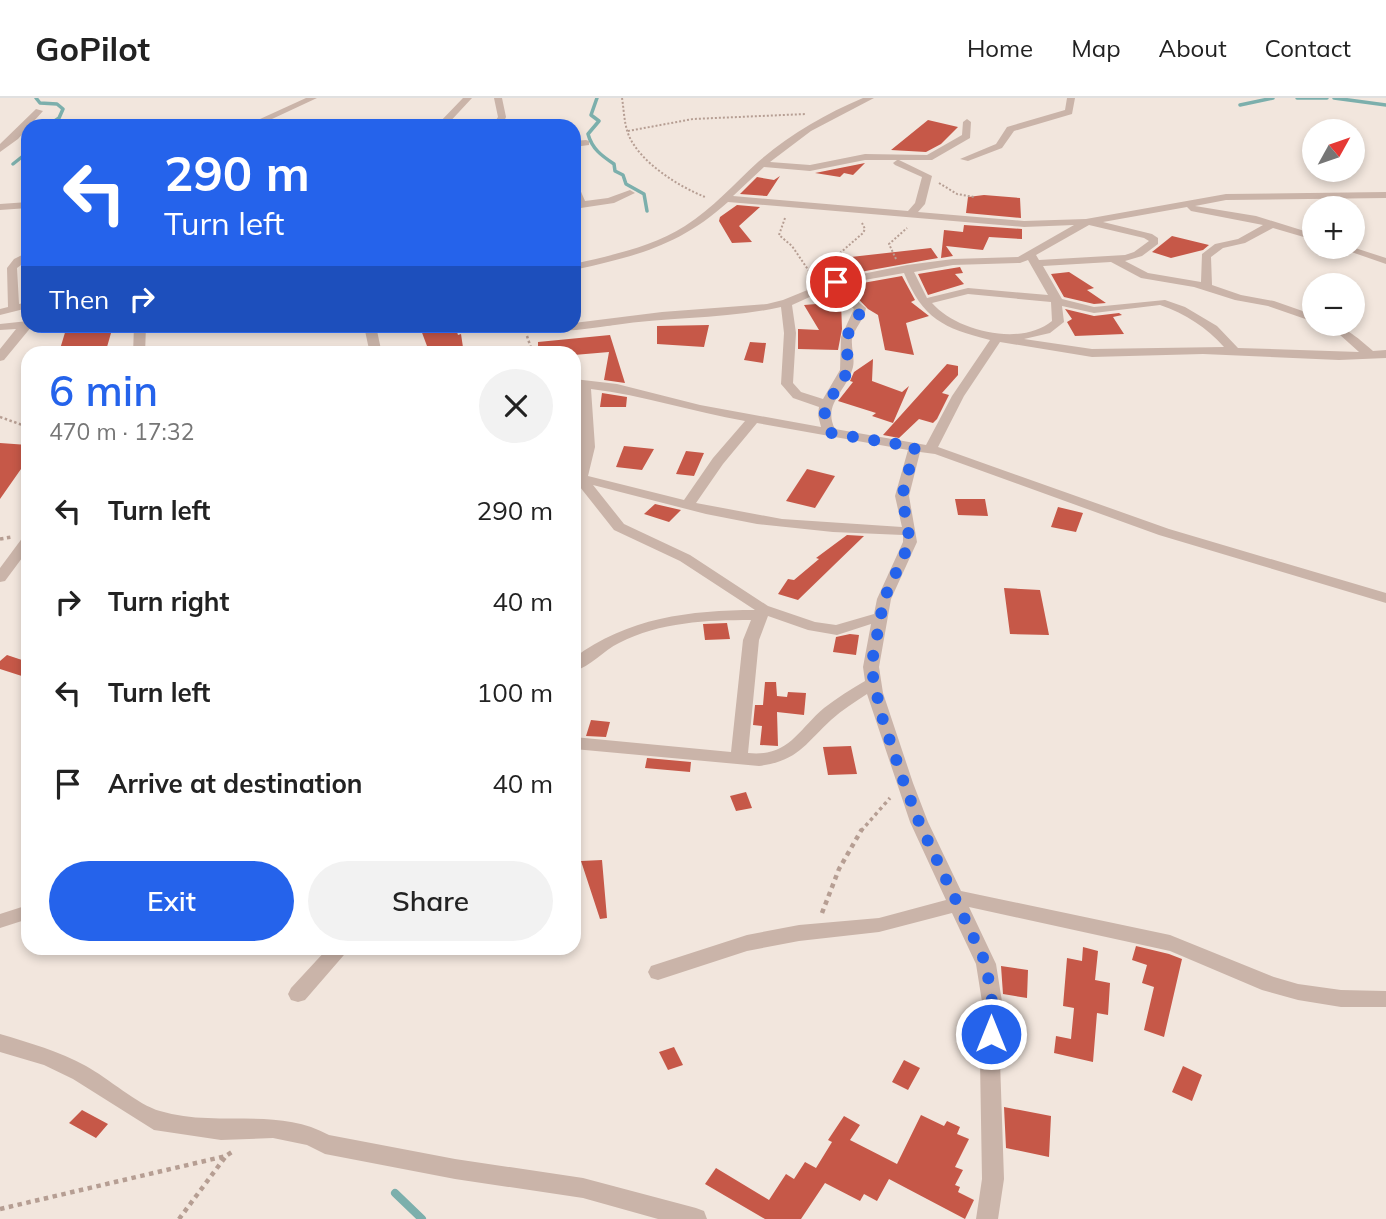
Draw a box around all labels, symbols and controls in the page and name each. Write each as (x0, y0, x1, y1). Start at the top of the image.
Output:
text: GoPilot (35, 28, 150, 69)
text: Home (967, 33, 1033, 63)
text: Map (1071, 33, 1121, 63)
text: About (1159, 33, 1227, 63)
text: Contact (1265, 33, 1351, 63)
north arrow (1302, 119, 1365, 182)
map controls (1302, 119, 1365, 336)
text: 290 m (164, 142, 310, 203)
icon: left (49, 147, 140, 238)
button: + (1302, 196, 1365, 259)
text: Turn left (164, 203, 284, 243)
pin (806, 252, 866, 312)
icon: arrive (817, 263, 855, 301)
button: − (1302, 273, 1365, 336)
icon: right (123, 280, 161, 318)
text: Then (49, 283, 109, 316)
text: 6 min (49, 364, 158, 417)
button: close (479, 369, 553, 443)
text: 470 m · 17:32 (49, 417, 194, 446)
icon: left (49, 492, 87, 530)
text: Turn left (108, 494, 210, 527)
text: 290 m (477, 494, 553, 527)
icon: right (49, 583, 87, 621)
text: Turn right (108, 585, 229, 618)
text: 40 m (492, 585, 553, 618)
icon: left (49, 674, 87, 712)
text: Turn left (108, 676, 210, 709)
text: 100 m (477, 676, 553, 709)
icon: arrive (49, 765, 87, 803)
text: Arrive at destination (108, 767, 363, 800)
text: 40 m (492, 767, 553, 800)
button: Exit (49, 861, 294, 941)
button: Share (308, 861, 553, 941)
position arrow (954, 997, 1028, 1071)

